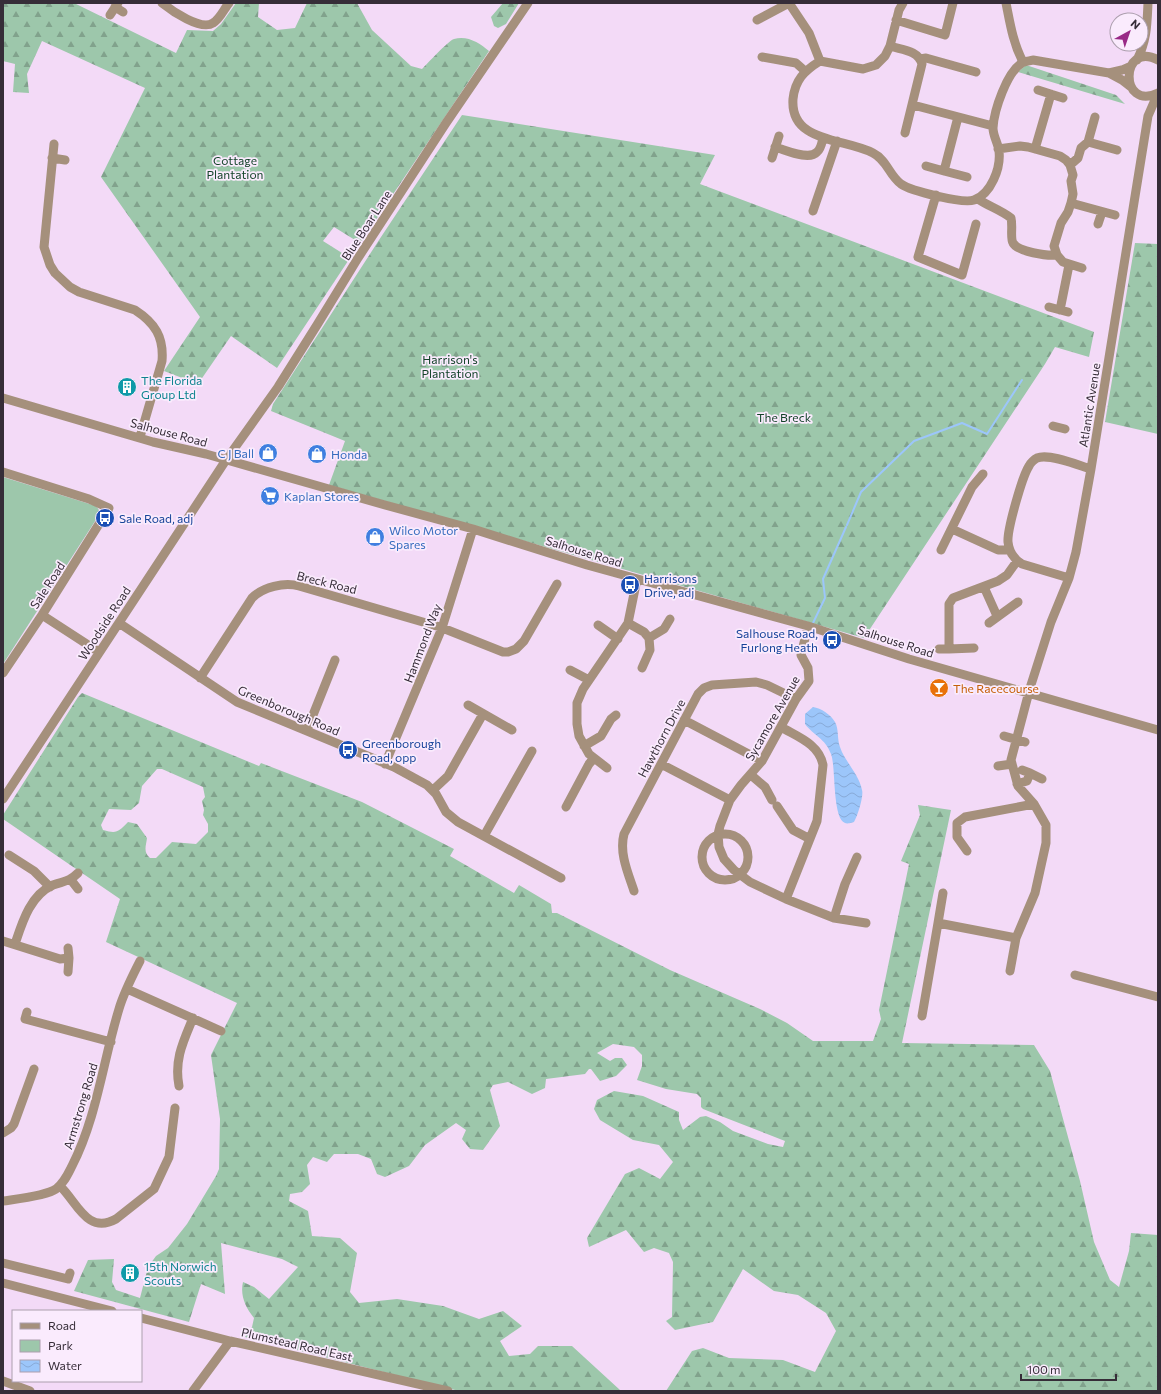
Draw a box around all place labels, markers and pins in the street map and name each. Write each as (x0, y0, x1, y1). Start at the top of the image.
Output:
place label: The Florida Group Ltd (141, 373, 202, 401)
building icon: The Florida Group Ltd (116, 376, 138, 398)
shop icon: C J Ball (257, 442, 279, 464)
shop icon: Honda (306, 443, 328, 465)
place label: C J Ball (218, 446, 254, 461)
place label: Honda (331, 447, 367, 461)
supermarket icon: Kaplan Stores (259, 485, 281, 507)
place label: Kaplan Stores (284, 489, 359, 503)
bus stop icon: Sale Road, adj (94, 507, 116, 529)
place label: Sale Road, adj (119, 511, 193, 525)
place label: Wilco Motor Spares (389, 523, 458, 551)
shop icon: Wilco Motor Spares (364, 526, 386, 548)
place label: Harrisons Drive, adj (644, 571, 697, 599)
bus stop icon: Harrisons Drive, adj (619, 574, 641, 596)
place label: Salhouse Road, Furlong Heath (736, 626, 818, 654)
bus stop icon: Salhouse Road, Furlong Heath (821, 629, 843, 651)
bar icon: The Racecourse (928, 677, 950, 699)
place label: The Racecourse (953, 681, 1039, 695)
place label: Greenborough Road, opp (362, 736, 441, 764)
bus stop icon: Greenborough Road, opp (337, 739, 359, 761)
place label: 15th Norwich Scouts (144, 1259, 217, 1287)
building icon: 15th Norwich Scouts (119, 1262, 141, 1284)

